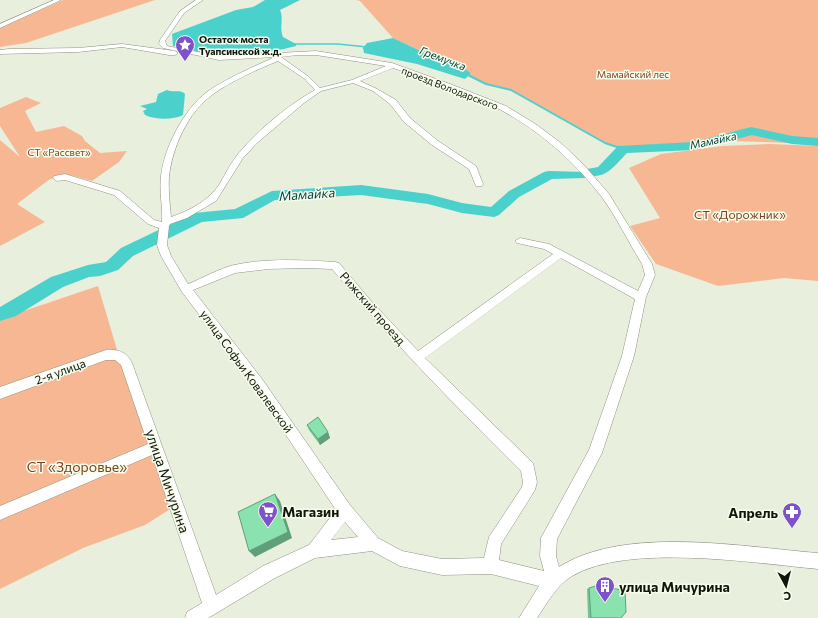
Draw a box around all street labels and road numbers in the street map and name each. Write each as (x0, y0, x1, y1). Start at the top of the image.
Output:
street label: проезд Володарского (400, 64, 500, 112)
street label: Рижский проезд (337, 269, 409, 347)
street label: улица Софьи Ковалевской (198, 307, 296, 435)
street label: 2-я улица (33, 355, 87, 387)
street label: улица Мичурина (142, 427, 194, 535)

